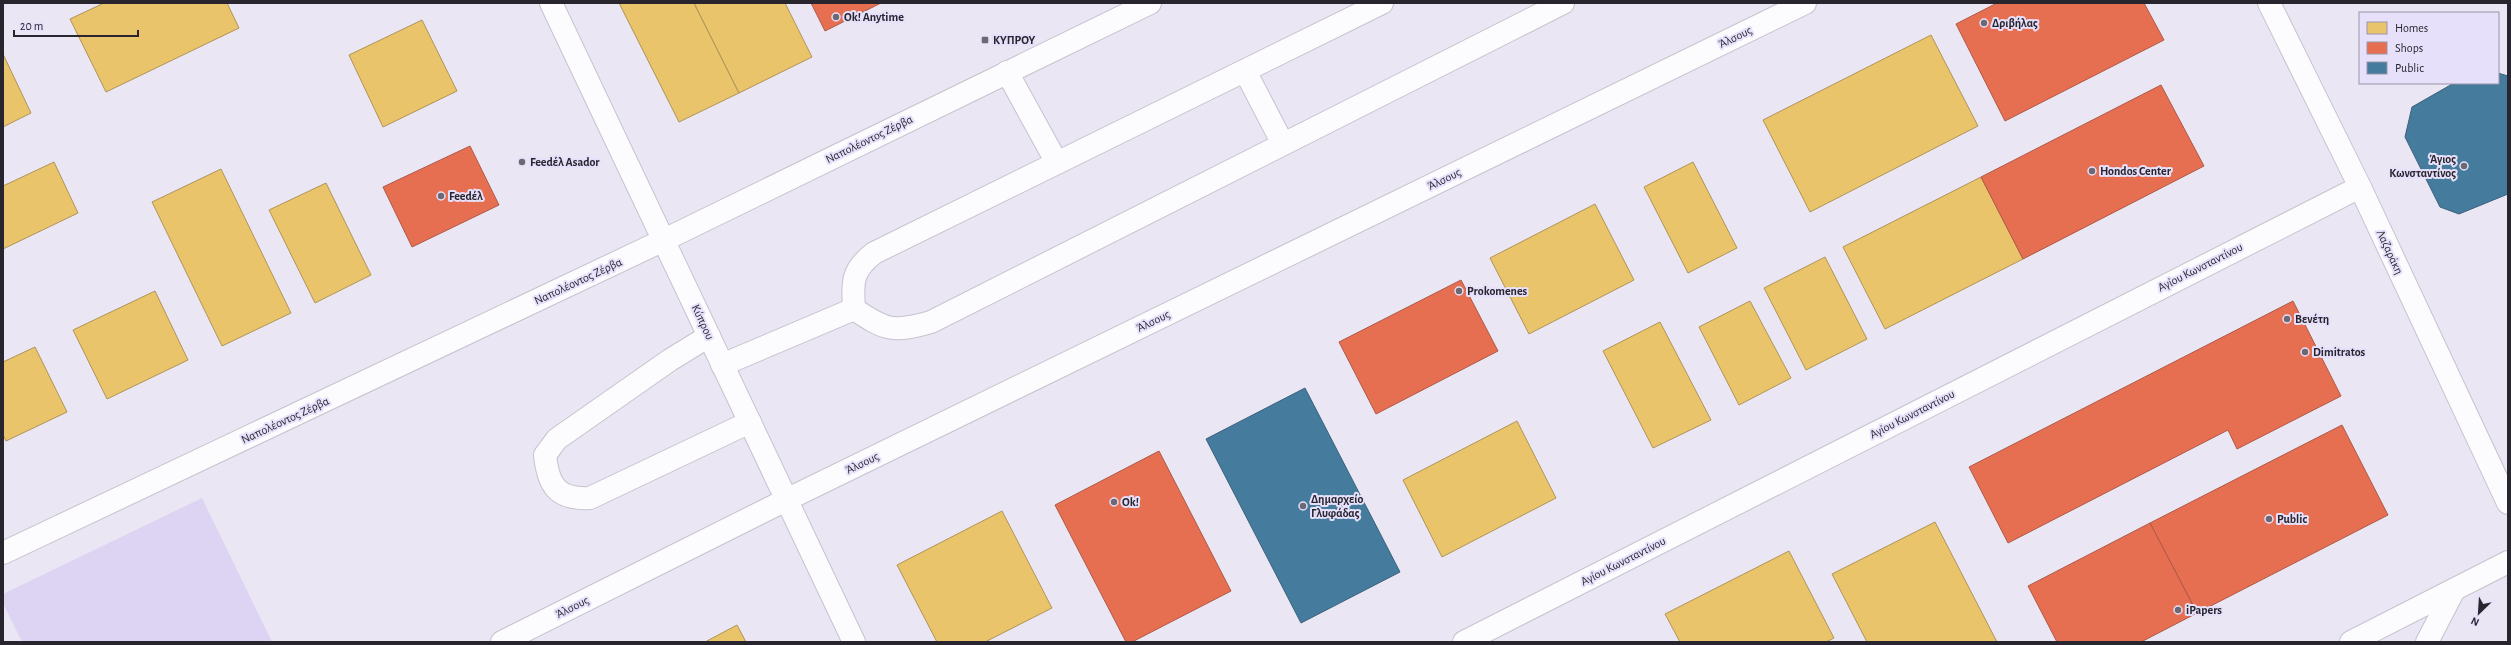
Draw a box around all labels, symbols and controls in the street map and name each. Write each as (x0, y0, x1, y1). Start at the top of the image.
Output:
place label: Ok! Anytime (844, 11, 904, 24)
scale bar (14, 12, 138, 38)
marker: Ok! Anytime (831, 12, 841, 22)
legend (2359, 12, 2499, 84)
place label: Δριβήλας (1992, 17, 2038, 30)
marker: Δριβήλας (1979, 18, 1989, 28)
text: 20 m (20, 20, 43, 32)
text: Homes (2395, 22, 2428, 34)
street label: Άλσους (1716, 24, 1754, 51)
place label: ΚΥΠΡΟΥ (993, 34, 1036, 46)
marker: ΚΥΠΡΟΥ (980, 35, 990, 45)
text: Shops (2395, 42, 2423, 54)
text: Public (2395, 62, 2424, 74)
street label: Ναπολέοντος Ζέρβα (824, 113, 915, 166)
place label: Άγιος Κωνσταντίνος (2389, 153, 2456, 180)
place label: Feedέλ Asador (530, 156, 600, 168)
marker: Feedέλ Asador (517, 157, 527, 167)
marker: Άγιος Κωνσταντίνος (2459, 161, 2469, 171)
place label: Hondos Center (2100, 165, 2172, 177)
street label: Άλσους (1425, 166, 1463, 193)
marker: Hondos Center (2087, 166, 2097, 176)
place label: Feedέλ (449, 190, 483, 202)
marker: Feedέλ (436, 191, 446, 201)
street label: Λαζαράκη (2374, 228, 2405, 276)
street label: Αγίου Κωνσταντίνου (2156, 240, 2244, 294)
street label: Ναπολέοντος Ζέρβα (532, 255, 624, 307)
place label: Prokomenes (1467, 285, 1528, 297)
marker: Prokomenes (1454, 286, 1464, 296)
street label: Κύπρου (690, 303, 716, 341)
street label: Άλσους (1134, 308, 1172, 335)
place label: Βενέτη (2295, 313, 2329, 325)
marker: Βενέτη (2282, 314, 2292, 324)
place label: Dimitratos (2313, 346, 2366, 358)
marker: Dimitratos (2300, 347, 2310, 357)
street label: Αγίου Κωνσταντίνου (1868, 387, 1956, 441)
street label: Ναπολέοντος Ζέρβα (239, 394, 331, 446)
street label: Άλσους (843, 450, 881, 477)
place label: Δημαρχείο Γλυφάδας (1311, 493, 1364, 520)
place label: Ok! (1122, 496, 1139, 508)
marker: Ok! (1109, 497, 1119, 507)
marker: Δημαρχείο Γλυφάδας (1298, 501, 1308, 511)
place label: Public (2277, 513, 2307, 525)
marker: Public (2264, 514, 2274, 524)
street label: Αγίου Κωνσταντίνου (1579, 534, 1667, 588)
street label: Άλσους (553, 593, 591, 621)
north arrow (2459, 593, 2499, 633)
place label: iPapers (2186, 604, 2222, 616)
marker: iPapers (2173, 605, 2183, 615)
text: N (2469, 615, 2481, 628)

